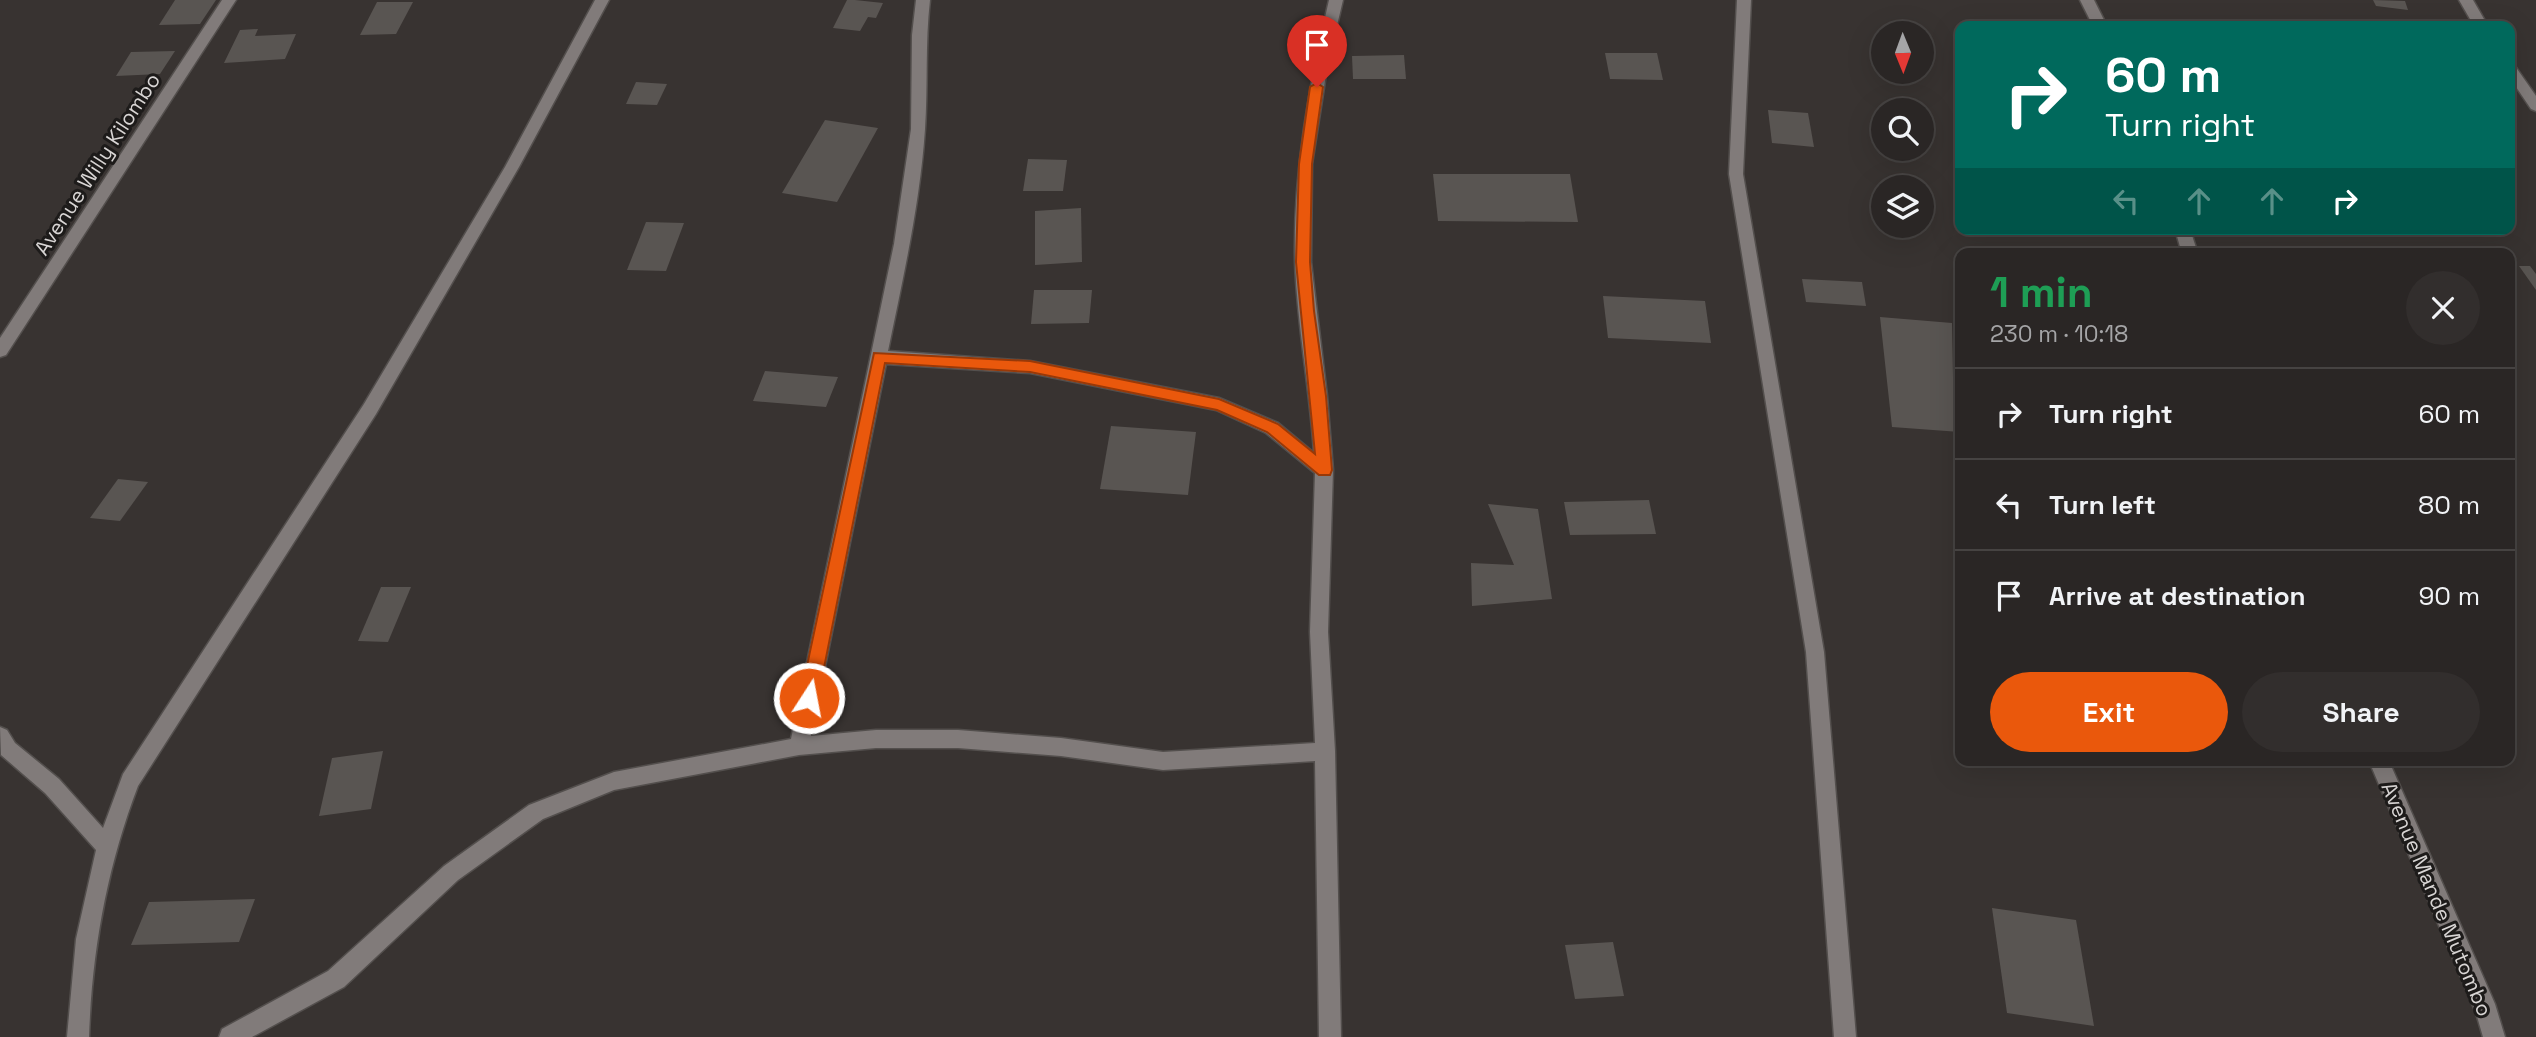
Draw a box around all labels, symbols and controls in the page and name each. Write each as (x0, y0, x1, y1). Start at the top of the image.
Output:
pin (1287, 15, 1347, 87)
north arrow (1871, 21, 1934, 84)
map controls (1871, 21, 1934, 238)
icon: arrive (1298, 26, 1336, 64)
text: 60 m (2105, 44, 2221, 106)
icon: right (1990, 49, 2081, 140)
street label: Avenue Willy Kilombo (28, 68, 166, 260)
button: search (1871, 98, 1934, 161)
text: Turn right (2105, 105, 2255, 145)
button: layers (1871, 175, 1934, 238)
icon: left (2107, 182, 2145, 220)
icon: ahead (2180, 182, 2218, 220)
icon: ahead (2253, 182, 2291, 220)
icon: right (2326, 182, 2364, 220)
text: 1 min (1990, 266, 2093, 319)
button: close (2406, 271, 2480, 345)
text: 230 m · 10:18 (1990, 319, 2128, 349)
icon: right (1990, 395, 2028, 433)
text: Turn right (2049, 397, 2173, 431)
text: 60 m (2418, 397, 2480, 431)
icon: left (1990, 486, 2028, 524)
text: Turn left (2049, 488, 2156, 522)
text: 80 m (2418, 488, 2480, 522)
icon: arrive (1990, 577, 2028, 615)
text: Arrive at destination (2049, 579, 2306, 613)
text: 90 m (2418, 579, 2480, 613)
position arrow (772, 661, 846, 735)
button: Exit (1990, 672, 2228, 752)
button: Share (2242, 672, 2480, 752)
street label: Avenue Mande Mutombo (2375, 778, 2499, 1020)

